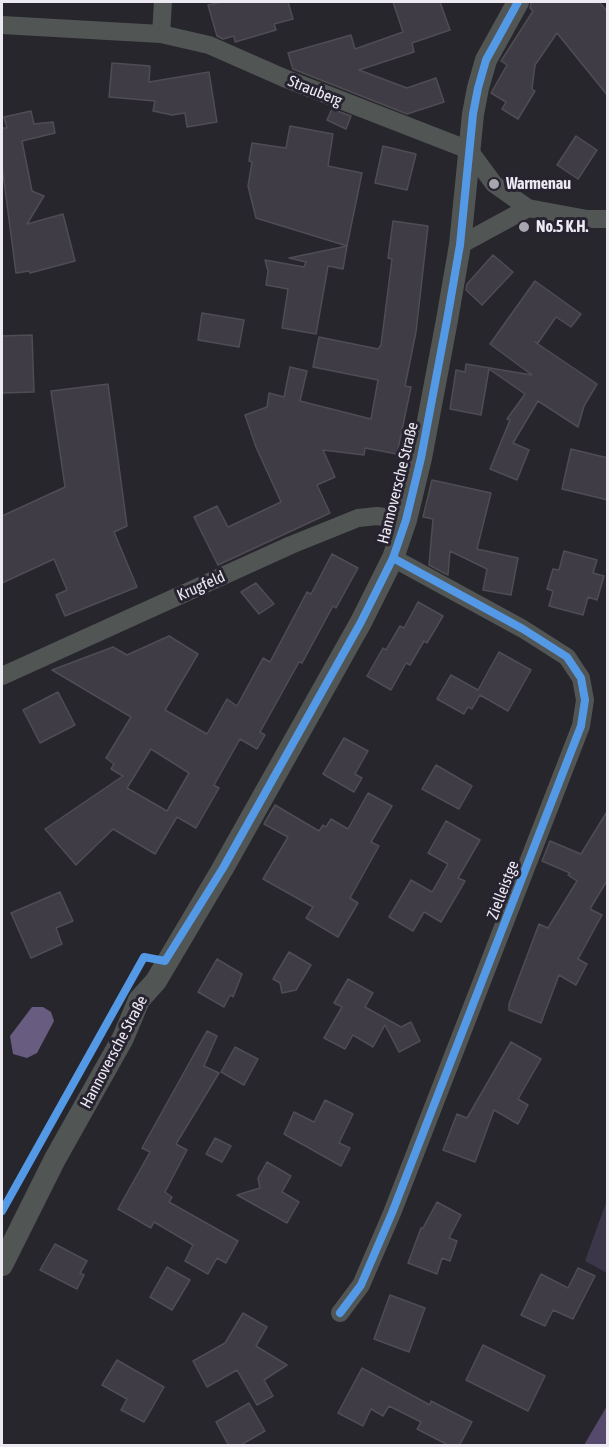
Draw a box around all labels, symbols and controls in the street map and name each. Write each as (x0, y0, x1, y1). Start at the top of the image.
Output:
street label: Strauberg (285, 71, 345, 111)
place label: Warmenau (506, 174, 571, 194)
marker: Warmenau (487, 177, 501, 191)
place label: No.5 K.H. (536, 217, 588, 237)
marker: No.5 K.H. (517, 220, 531, 234)
street label: Hannoversche Straße (374, 420, 422, 546)
street label: Krugfeld (174, 567, 228, 605)
street label: Zielleistge (483, 858, 523, 922)
street label: Hannoversche Straße (76, 992, 152, 1112)

